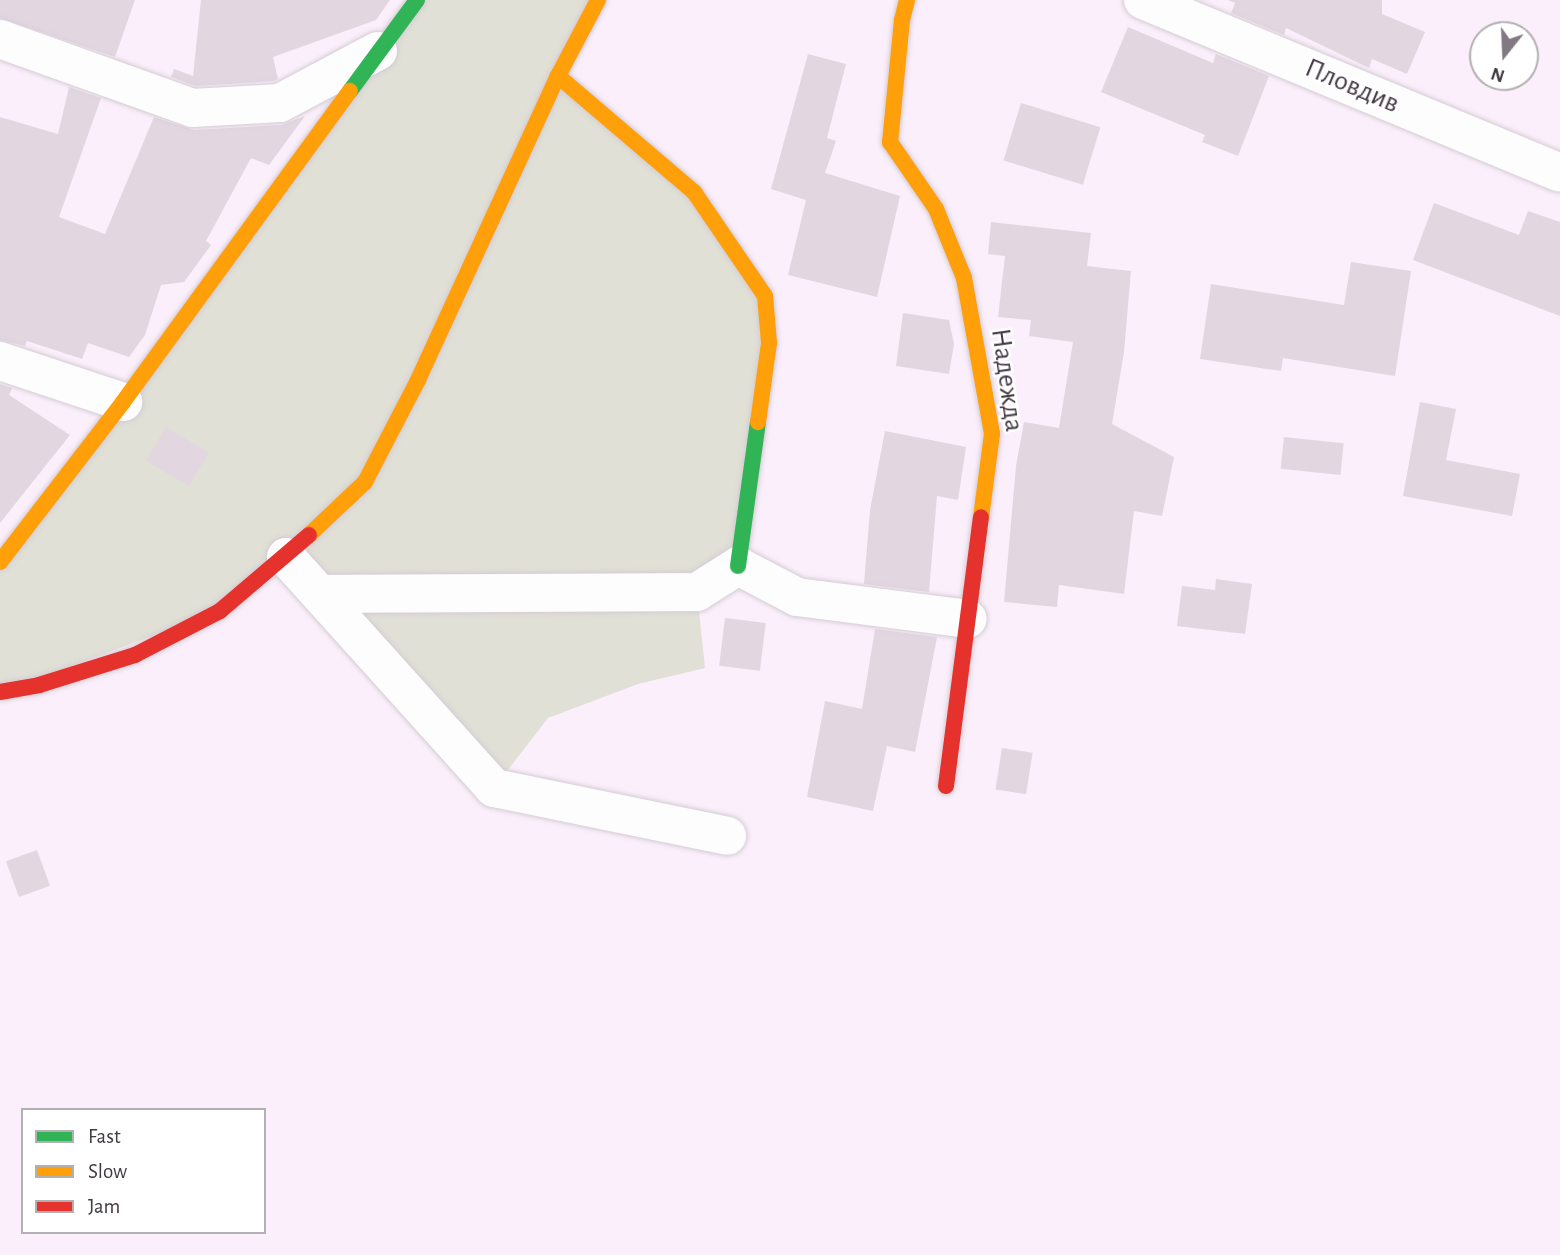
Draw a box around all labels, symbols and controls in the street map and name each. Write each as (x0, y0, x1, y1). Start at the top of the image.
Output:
north arrow (1469, 21, 1539, 91)
street label: Пловдив (1300, 51, 1404, 121)
text: N (1489, 63, 1507, 86)
street label: Надежда (983, 326, 1031, 434)
legend (21, 1108, 266, 1234)
text: Fast (88, 1126, 121, 1147)
text: Slow (88, 1161, 127, 1182)
text: Jam (88, 1196, 120, 1217)

